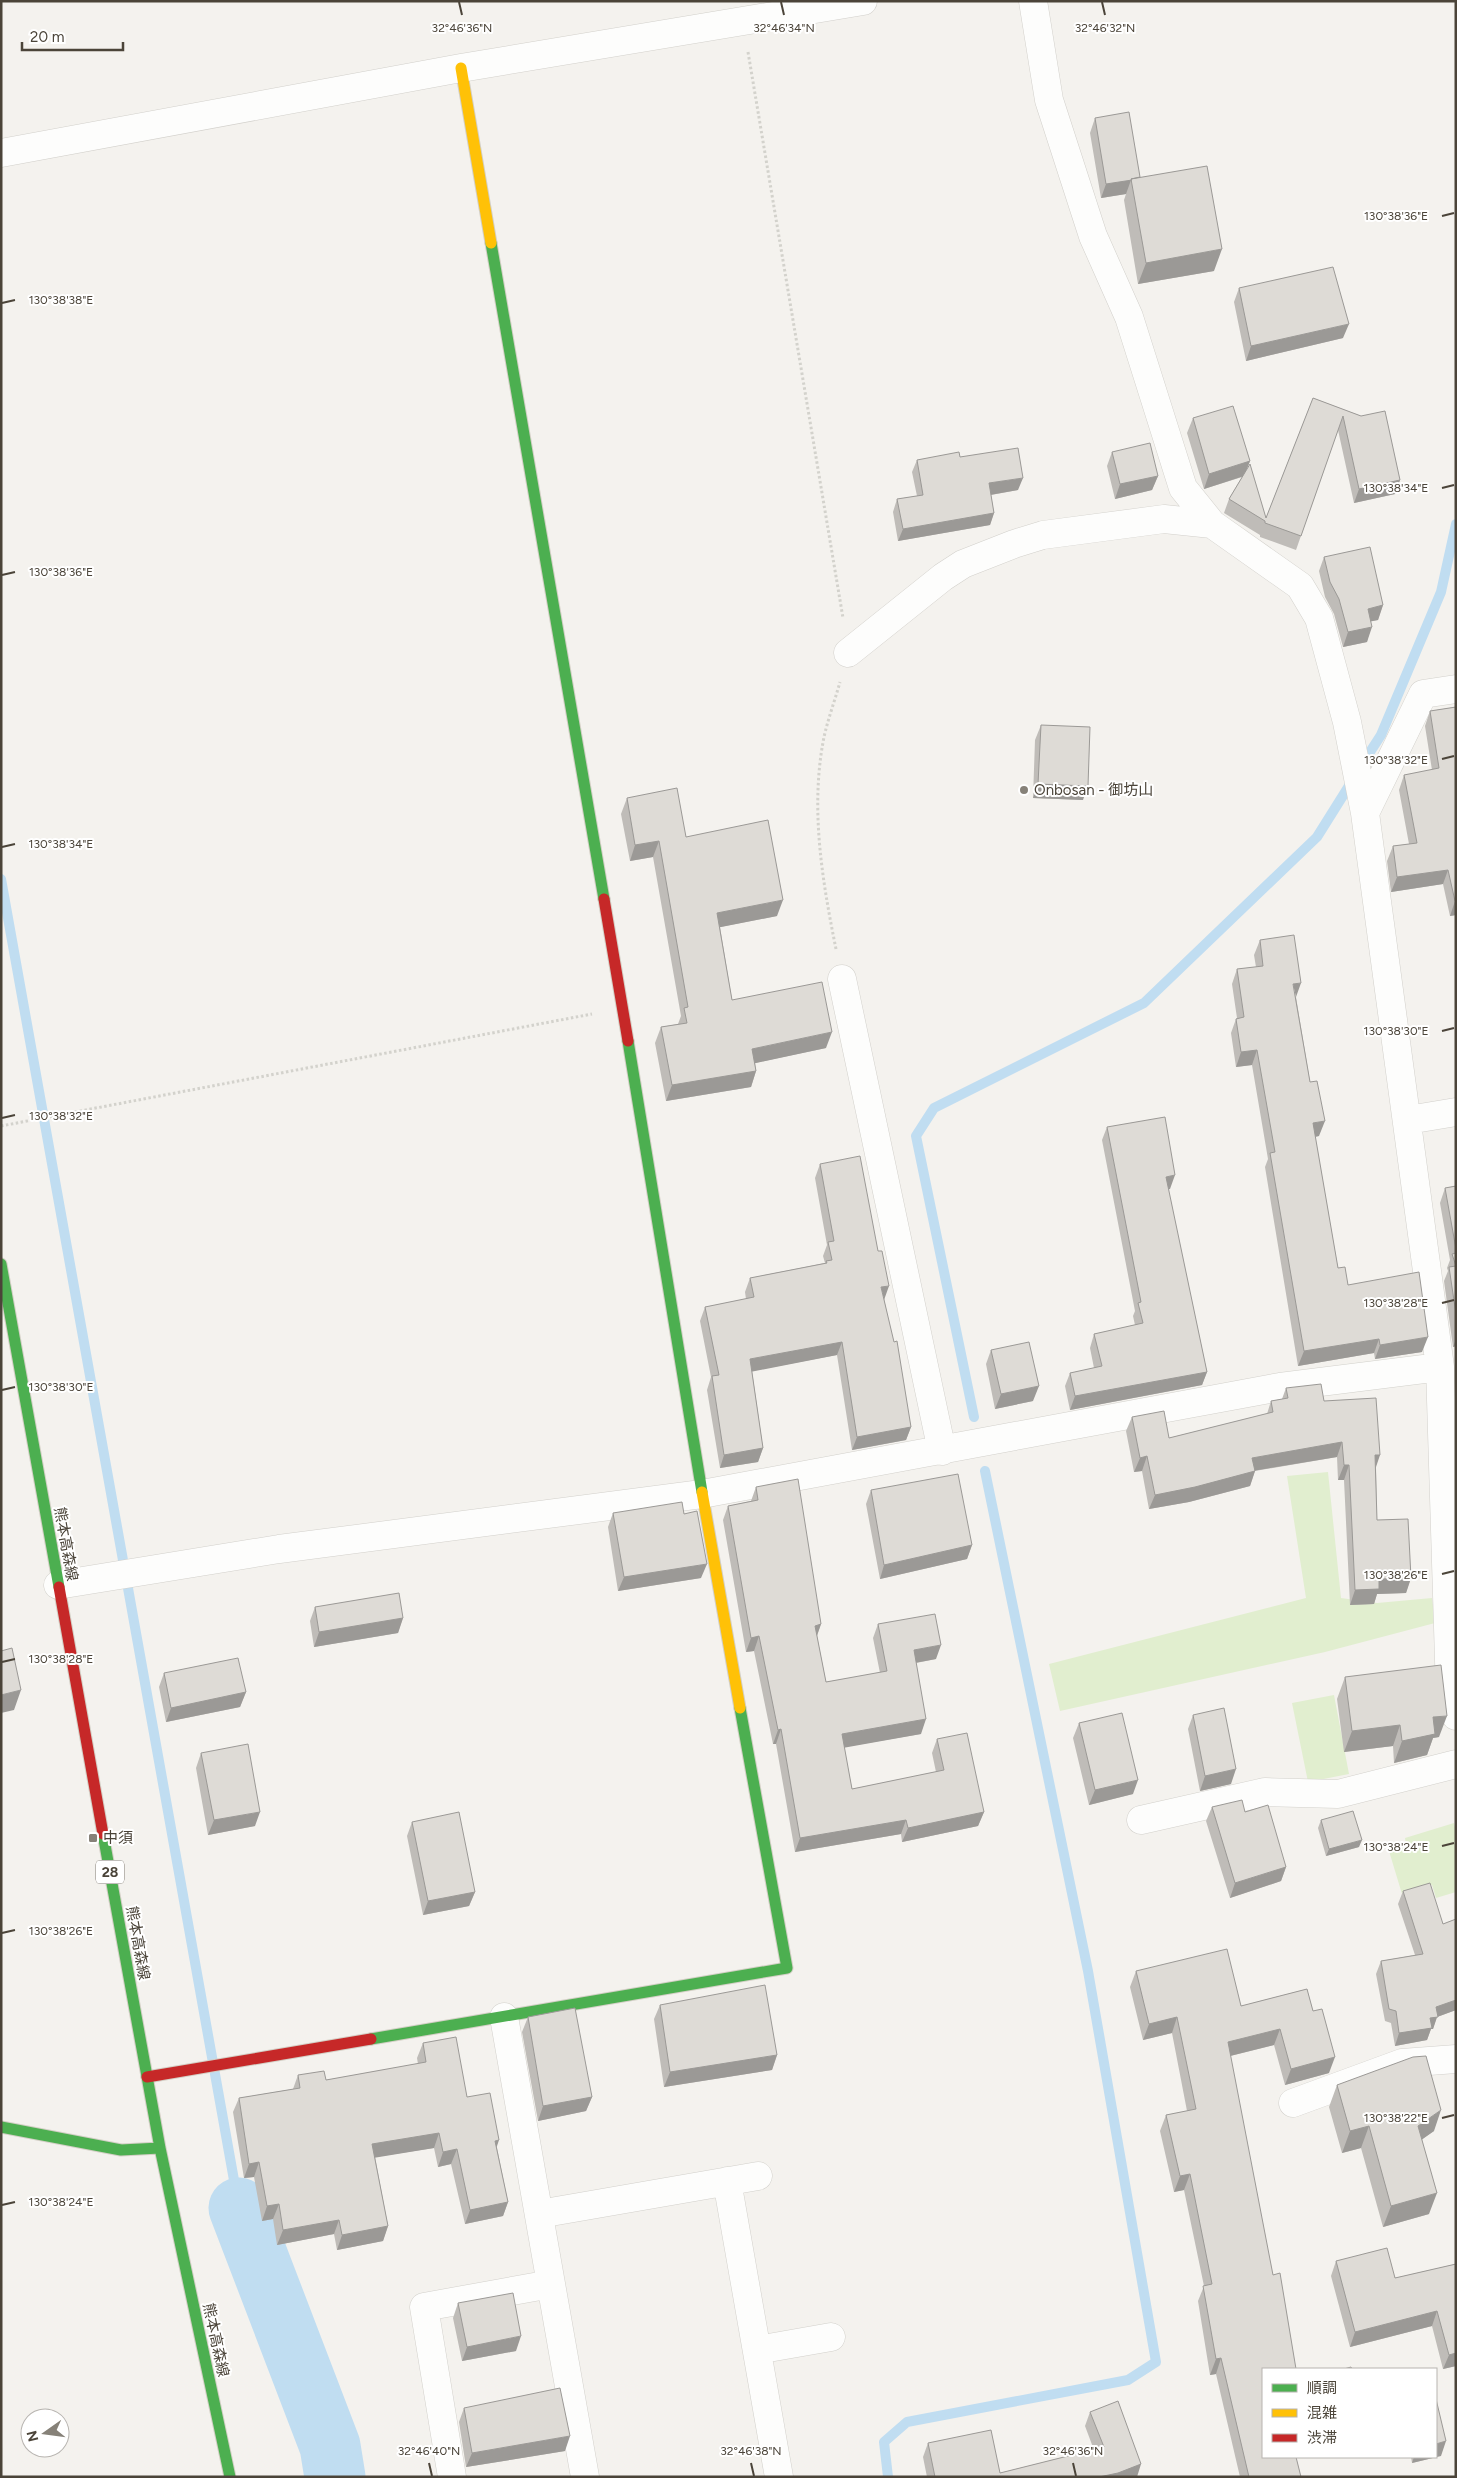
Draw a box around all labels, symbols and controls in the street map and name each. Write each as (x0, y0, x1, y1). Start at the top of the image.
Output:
scale bar (22, 20, 124, 52)
text: 32°46'36"N (432, 21, 492, 35)
text: 32°46'34"N (753, 21, 815, 35)
text: 32°46'32"N (1075, 21, 1135, 35)
text: 20 m (30, 28, 64, 46)
text: 130°38'36"E (1364, 209, 1428, 223)
text: 130°38'38"E (29, 293, 93, 307)
text: 130°38'34"E (1364, 481, 1428, 495)
text: 130°38'36"E (29, 565, 93, 579)
text: 130°38'32"E (1364, 753, 1428, 767)
place label: Onbosan - 御坊山 (1034, 781, 1153, 799)
marker: Onbosan - 御坊山 (1018, 784, 1030, 796)
text: 130°38'34"E (29, 837, 93, 851)
text: 130°38'30"E (1363, 1024, 1429, 1038)
text: 130°38'32"E (29, 1109, 93, 1123)
text: 130°38'28"E (1364, 1296, 1428, 1310)
text: 130°38'30"E (28, 1380, 94, 1394)
street label: 熊本高森線 (51, 1505, 81, 1583)
text: 130°38'26"E (1364, 1568, 1428, 1582)
text: 130°38'28"E (29, 1652, 93, 1666)
place label: 中須 (103, 1829, 133, 1847)
marker: 中須 (87, 1832, 99, 1844)
text: 130°38'24"E (1363, 1840, 1429, 1854)
road number: 28 (96, 1860, 124, 1884)
street label: 熊本高森線 (123, 1904, 153, 1982)
text: 130°38'26"E (29, 1924, 93, 1938)
text: 130°38'22"E (1364, 2111, 1428, 2125)
text: 130°38'24"E (28, 2195, 94, 2209)
street label: 熊本高森線 (199, 2301, 233, 2379)
legend (1262, 2368, 1437, 2458)
text: 順調 (1307, 2379, 1337, 2397)
text: 混雑 (1307, 2404, 1337, 2422)
north arrow (20, 2408, 70, 2458)
text: N (23, 2429, 42, 2443)
text: 渋滞 (1307, 2429, 1337, 2447)
text: 32°46'40"N (398, 2444, 460, 2458)
text: 32°46'38"N (720, 2444, 782, 2458)
text: 32°46'36"N (1043, 2444, 1103, 2458)

